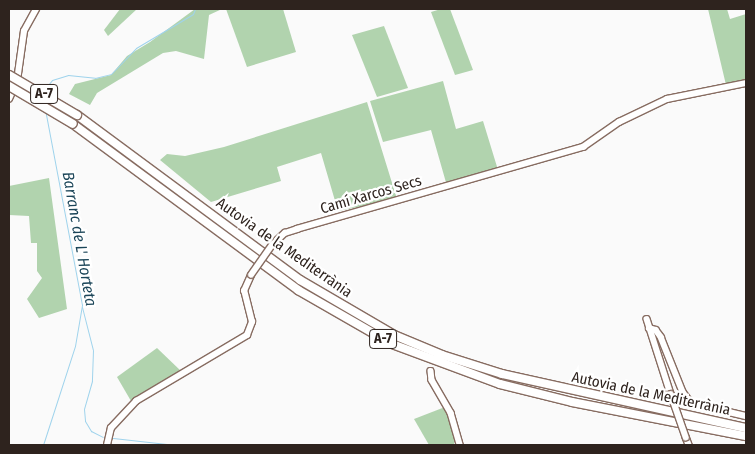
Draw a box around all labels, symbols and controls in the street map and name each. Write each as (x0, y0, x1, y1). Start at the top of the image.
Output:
road number: A-7 (29, 82, 59, 106)
water label: Barranc de L' Horteta (58, 170, 100, 308)
street label: Camí Xarcos Secs (318, 172, 424, 218)
street label: Autovia de la Mediterrània (213, 194, 355, 302)
road number: A-7 (368, 328, 398, 350)
street label: Autovia de la Mediterrània (570, 368, 732, 420)

